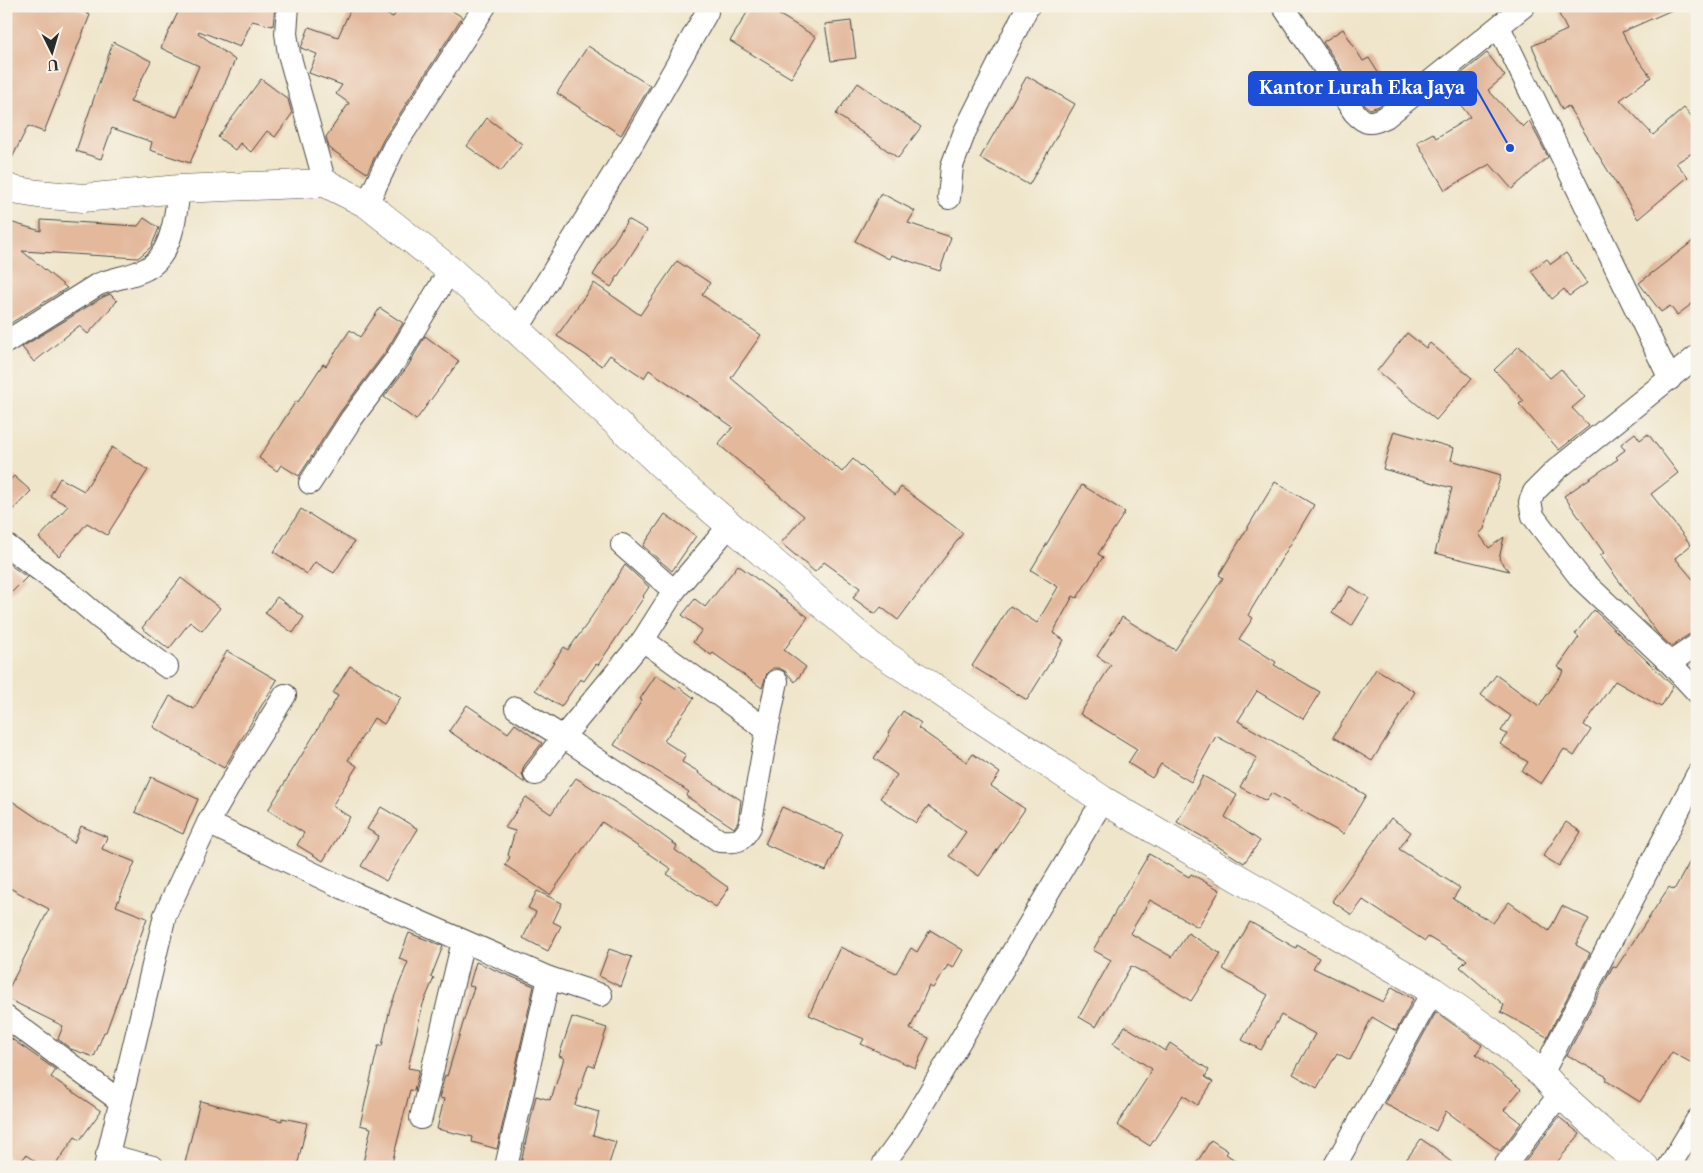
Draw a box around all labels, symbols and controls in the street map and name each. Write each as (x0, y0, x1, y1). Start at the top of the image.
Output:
north arrow (28, 28, 78, 78)
text: U (46, 55, 60, 74)
callout: Kantor Lurah Eka Jaya (1249, 72, 1476, 105)
text: Kantor Lurah Eka Jaya (1259, 77, 1466, 99)

